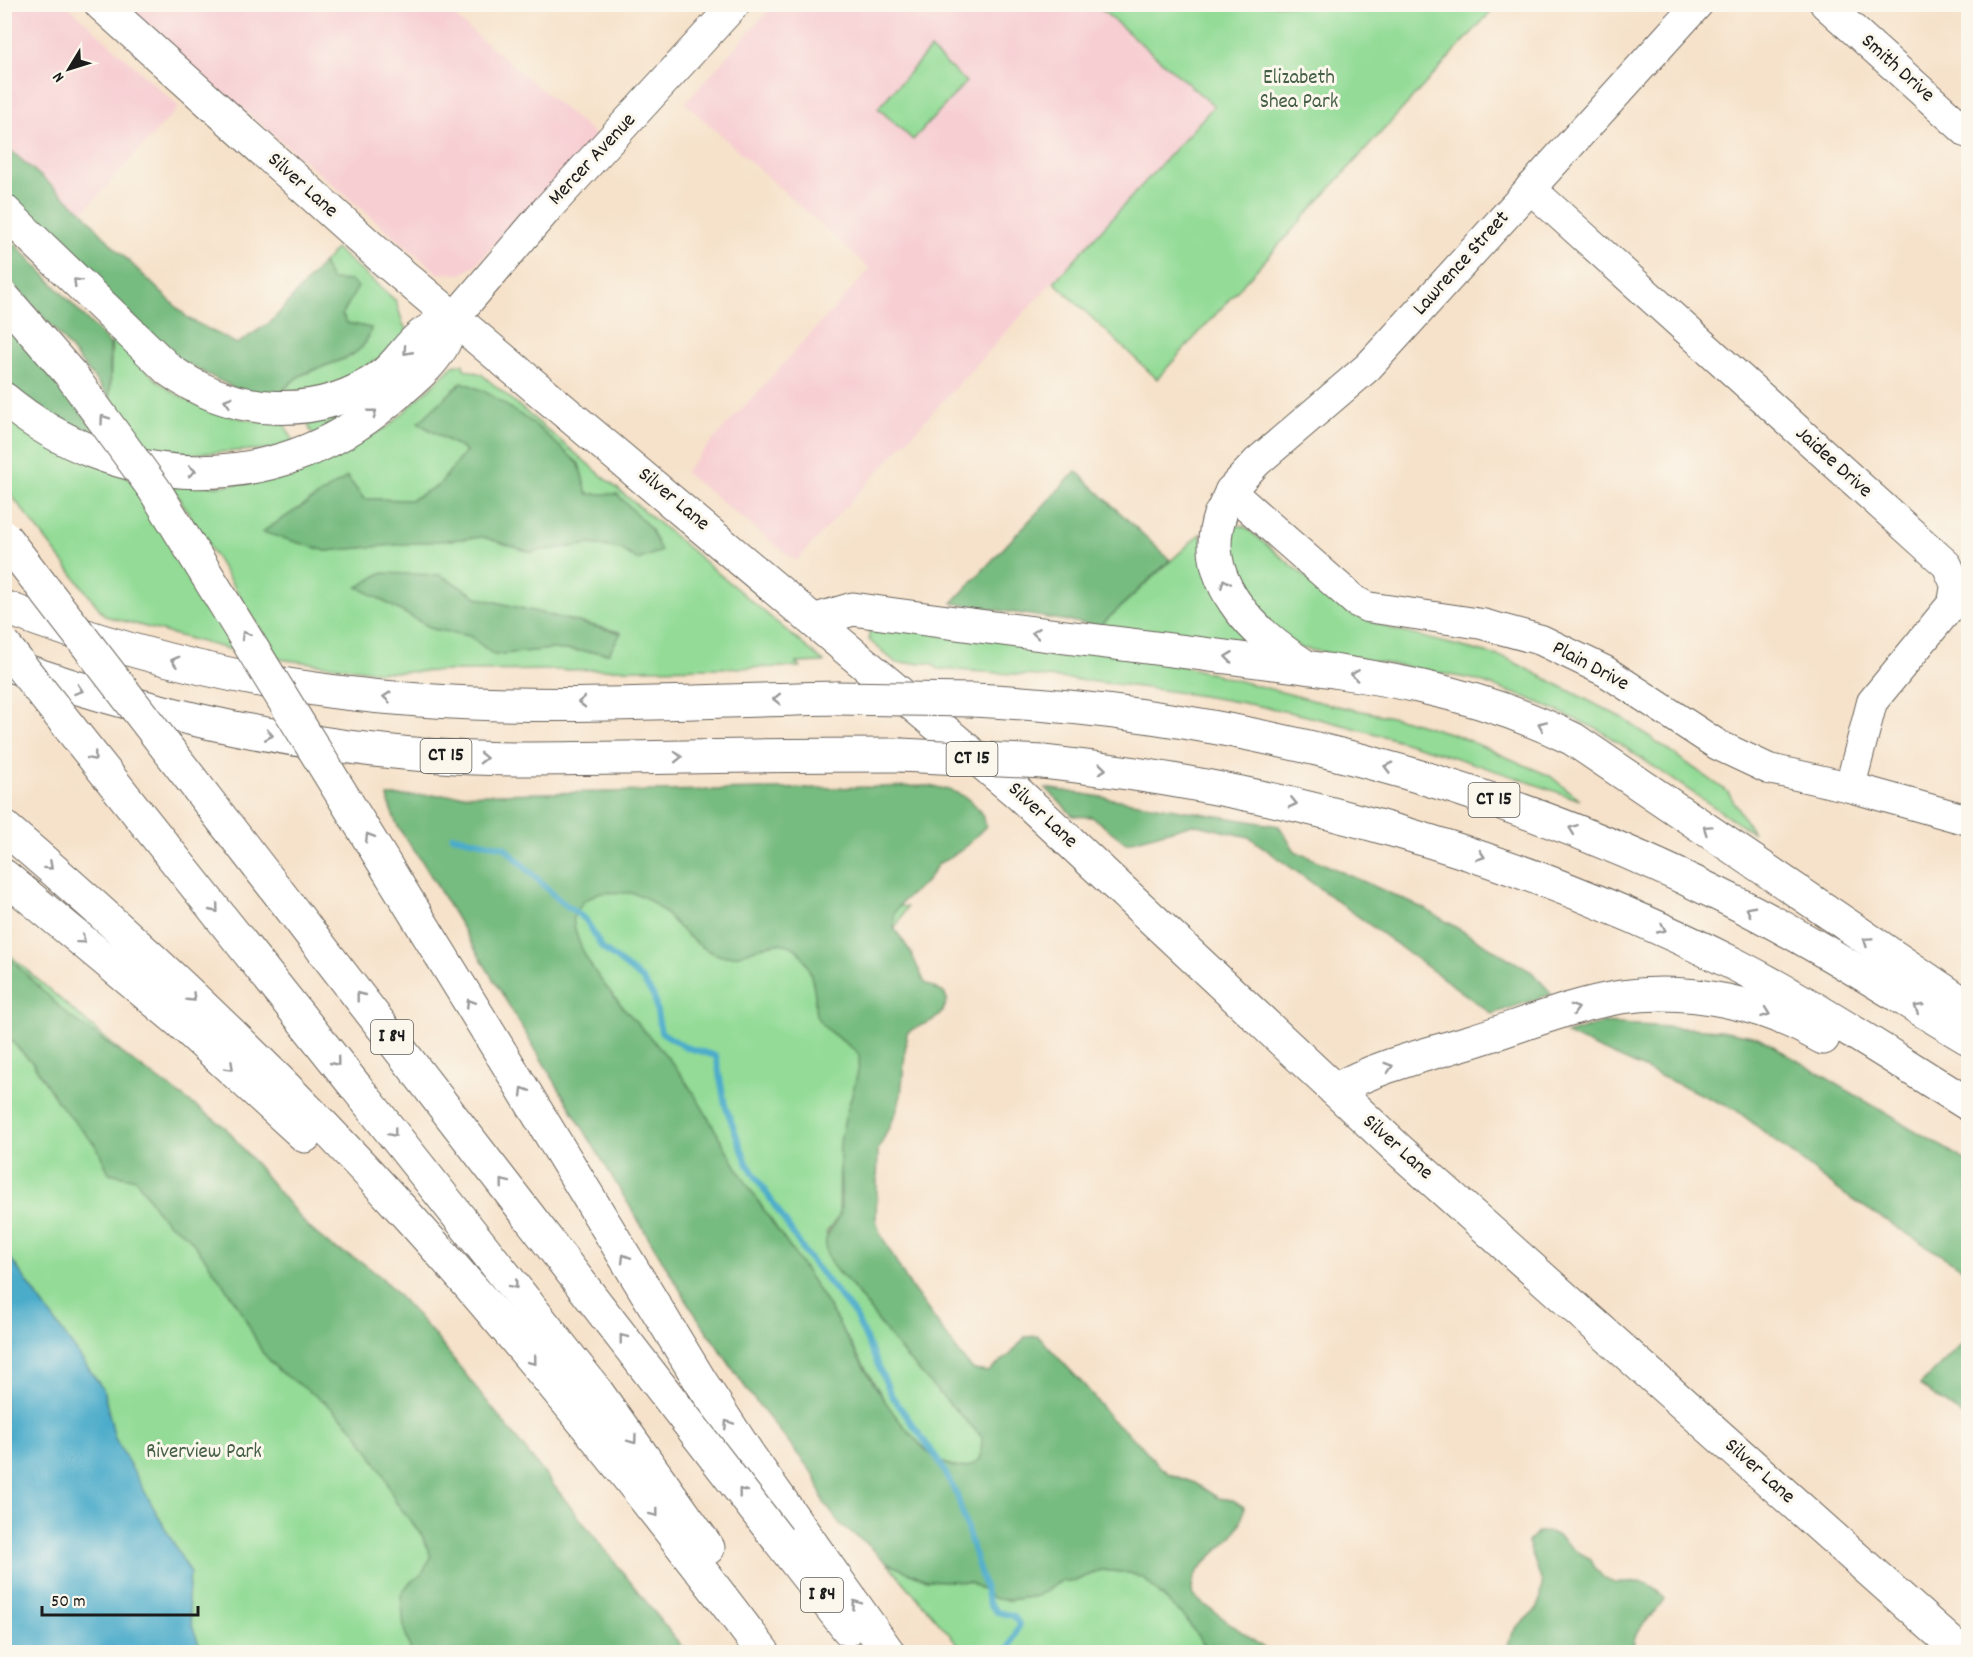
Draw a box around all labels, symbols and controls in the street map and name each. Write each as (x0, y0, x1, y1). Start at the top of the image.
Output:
street label: Smith Drive (1853, 28, 1941, 110)
north arrow (39, 39, 99, 99)
park label: Elizabeth Shea Park (1260, 64, 1338, 118)
text: N (48, 66, 71, 87)
street label: Mercer Avenue (542, 107, 644, 213)
street label: Silver Lane (260, 146, 344, 226)
street label: Lawrence Street (1407, 205, 1518, 323)
one-way arrow (73, 279, 84, 290)
one-way arrow (403, 345, 414, 355)
one-way arrow (224, 396, 234, 408)
one-way arrow (367, 409, 378, 420)
one-way arrow (100, 414, 111, 425)
street label: Jaidee Drive (1788, 420, 1878, 506)
street label: Silver Lane (630, 461, 716, 539)
one-way arrow (187, 465, 196, 477)
one-way arrow (1220, 578, 1232, 589)
one-way arrow (1031, 628, 1040, 640)
one-way arrow (240, 631, 252, 641)
street label: Plain Drive (1546, 634, 1634, 700)
one-way arrow (1225, 652, 1234, 664)
one-way arrow (170, 655, 180, 668)
one-way arrow (1350, 669, 1360, 681)
one-way arrow (73, 682, 84, 695)
one-way arrow (383, 691, 392, 704)
one-way arrow (773, 693, 782, 706)
one-way arrow (578, 696, 587, 708)
one-way arrow (1538, 720, 1549, 732)
one-way arrow (264, 729, 273, 741)
road number: CT 15 (420, 739, 472, 773)
road number: CT 15 (946, 742, 998, 776)
one-way arrow (86, 750, 97, 761)
one-way arrow (674, 751, 683, 763)
one-way arrow (479, 752, 488, 764)
one-way arrow (1097, 762, 1106, 775)
one-way arrow (1383, 762, 1394, 774)
street label: Silver Lane (1000, 776, 1084, 856)
road number: CT 15 (1468, 783, 1520, 817)
one-way arrow (1288, 796, 1298, 809)
one-way arrow (1568, 824, 1579, 836)
one-way arrow (1702, 825, 1713, 836)
one-way arrow (364, 833, 376, 843)
one-way arrow (1475, 849, 1486, 862)
one-way arrow (42, 859, 52, 870)
one-way arrow (207, 903, 218, 914)
one-way arrow (1745, 906, 1756, 917)
one-way arrow (1655, 922, 1666, 934)
one-way arrow (75, 933, 86, 944)
one-way arrow (1862, 937, 1873, 948)
one-way arrow (185, 990, 196, 1001)
one-way arrow (356, 991, 367, 1002)
one-way arrow (466, 999, 478, 1009)
one-way arrow (1569, 1004, 1580, 1016)
one-way arrow (1914, 1004, 1924, 1016)
one-way arrow (1760, 1005, 1771, 1018)
road number: I 84 (371, 1020, 413, 1054)
one-way arrow (329, 1055, 340, 1066)
one-way arrow (222, 1060, 233, 1071)
one-way arrow (1383, 1062, 1394, 1074)
one-way arrow (520, 1087, 532, 1097)
street label: Silver Lane (1355, 1108, 1439, 1188)
one-way arrow (385, 1126, 396, 1137)
one-way arrow (501, 1179, 512, 1190)
one-way arrow (621, 1254, 633, 1264)
one-way arrow (507, 1279, 518, 1290)
one-way arrow (620, 1333, 631, 1344)
one-way arrow (526, 1354, 537, 1365)
one-way arrow (724, 1419, 735, 1430)
street label: Silver Lane (1717, 1432, 1801, 1512)
one-way arrow (625, 1434, 636, 1445)
park label: Riverview Park (146, 1438, 262, 1468)
one-way arrow (739, 1488, 750, 1499)
one-way arrow (648, 1507, 659, 1518)
road number: I 84 (801, 1578, 843, 1612)
scale bar (42, 1579, 198, 1617)
text: 50 m (51, 1590, 86, 1615)
one-way arrow (852, 1599, 863, 1610)

